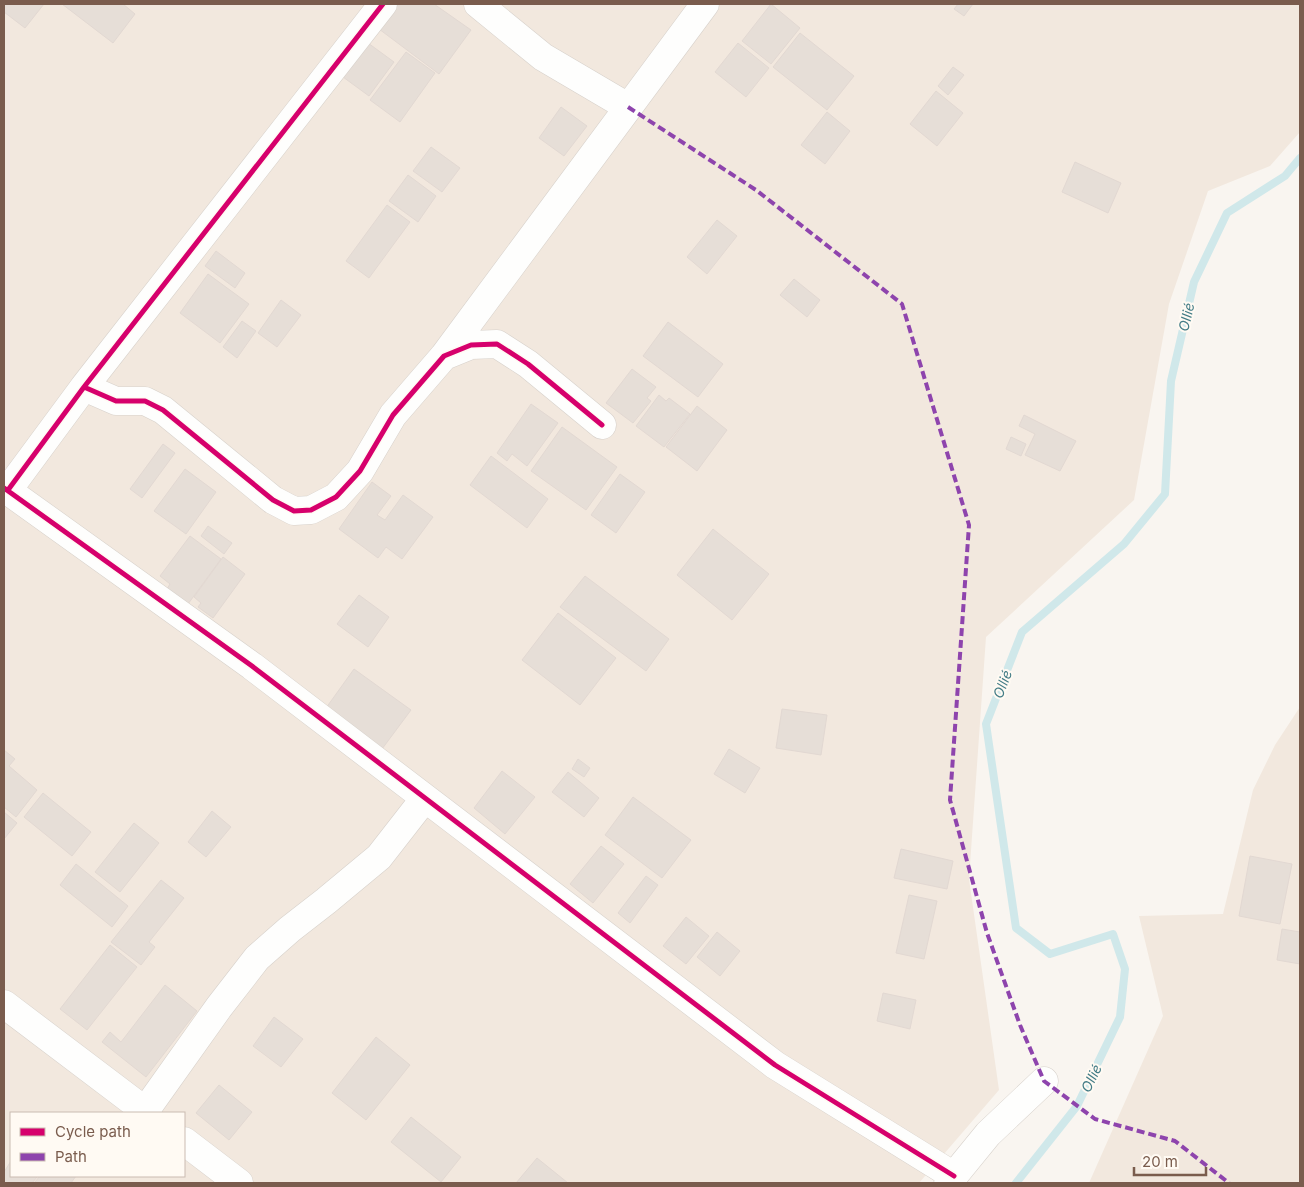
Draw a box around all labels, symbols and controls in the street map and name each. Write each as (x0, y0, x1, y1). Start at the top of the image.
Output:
water label: Ollié (1174, 301, 1198, 333)
water label: Ollié (989, 667, 1015, 701)
water label: Ollié (1077, 1061, 1105, 1095)
legend (10, 1112, 185, 1177)
text: Cycle path (55, 1122, 131, 1141)
scale bar (1134, 1144, 1206, 1176)
text: Path (55, 1147, 87, 1166)
text: 20 m (1142, 1152, 1178, 1171)

